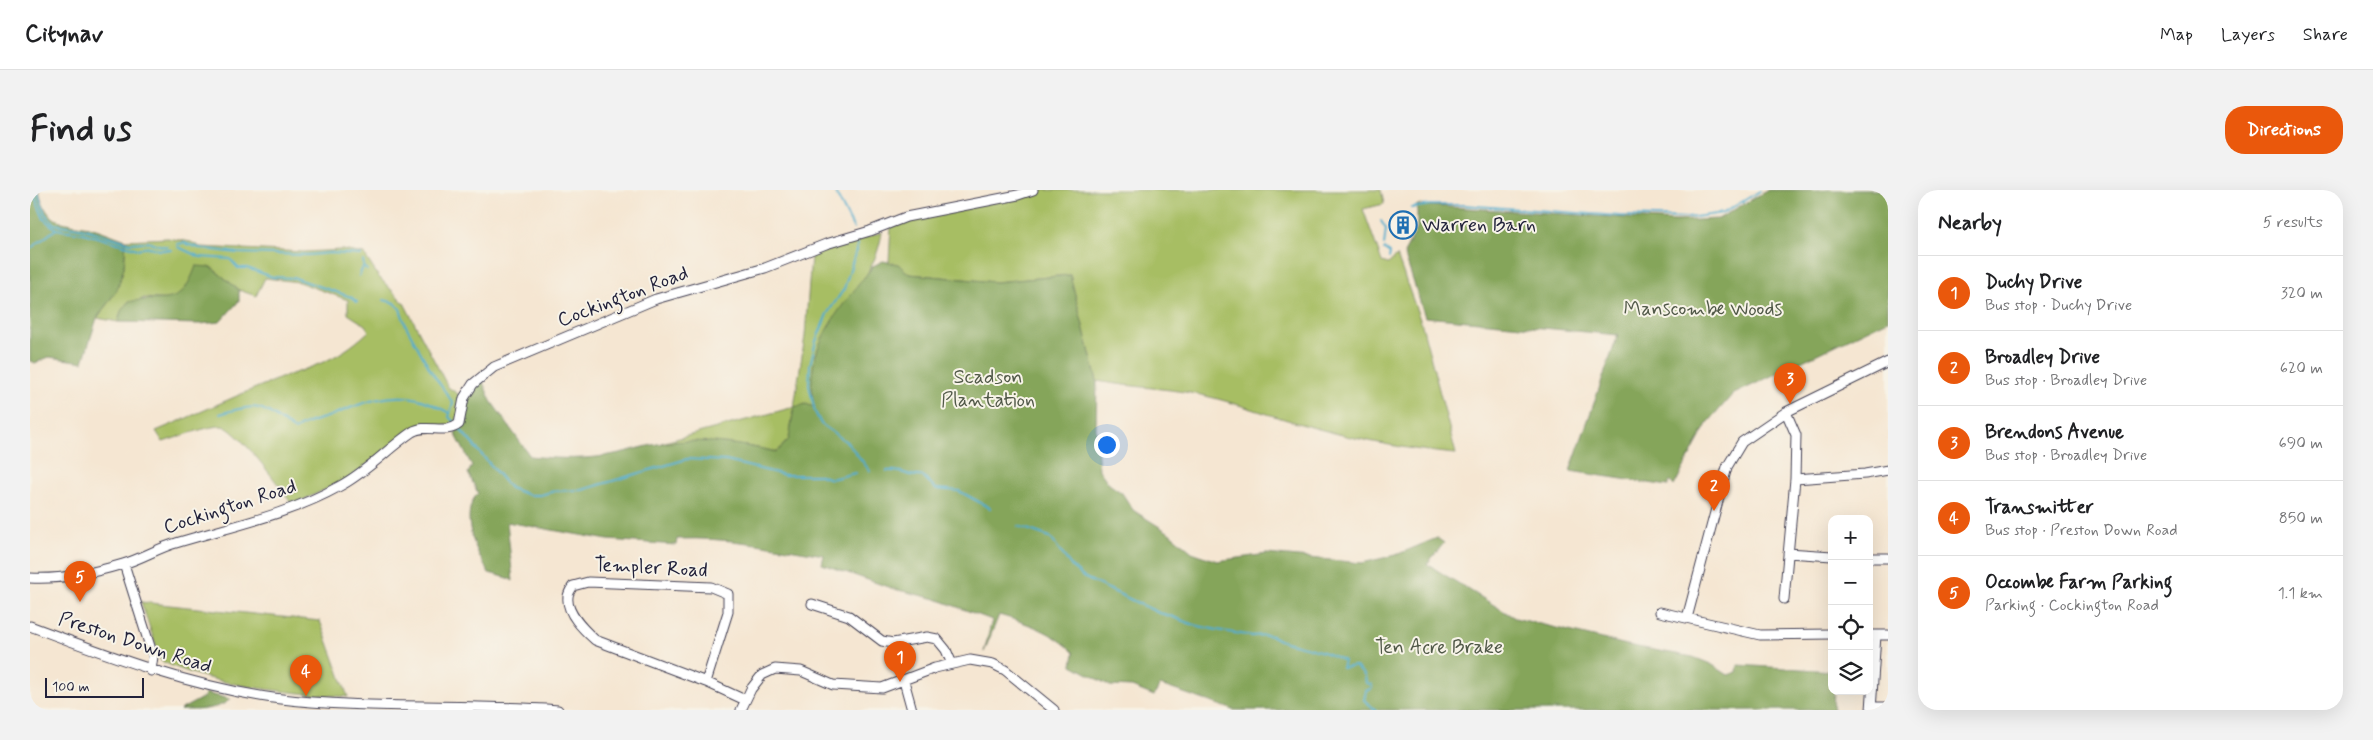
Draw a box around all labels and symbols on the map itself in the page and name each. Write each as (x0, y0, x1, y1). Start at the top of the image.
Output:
building icon: Warren Barn (1388, 210, 1418, 240)
place label: Warren Barn (1422, 212, 1536, 239)
street label: Cockington Road (554, 260, 693, 336)
park label: Manscombe Woods (1624, 296, 1782, 323)
pin: 3 (1774, 363, 1806, 404)
park label: Scadson Plantation (941, 364, 1035, 414)
your location (1094, 432, 1120, 458)
pin: 2 (1698, 470, 1730, 511)
street label: Cockington Road (160, 473, 300, 543)
street label: Templer Road (594, 552, 708, 584)
pin: 5 (64, 561, 96, 602)
street label: Preston Down Road (55, 606, 215, 680)
park label: Ten Acre Brake (1375, 634, 1503, 661)
pin: 1 (884, 641, 916, 682)
pin: 4 (290, 655, 322, 696)
scale bar (45, 675, 144, 698)

